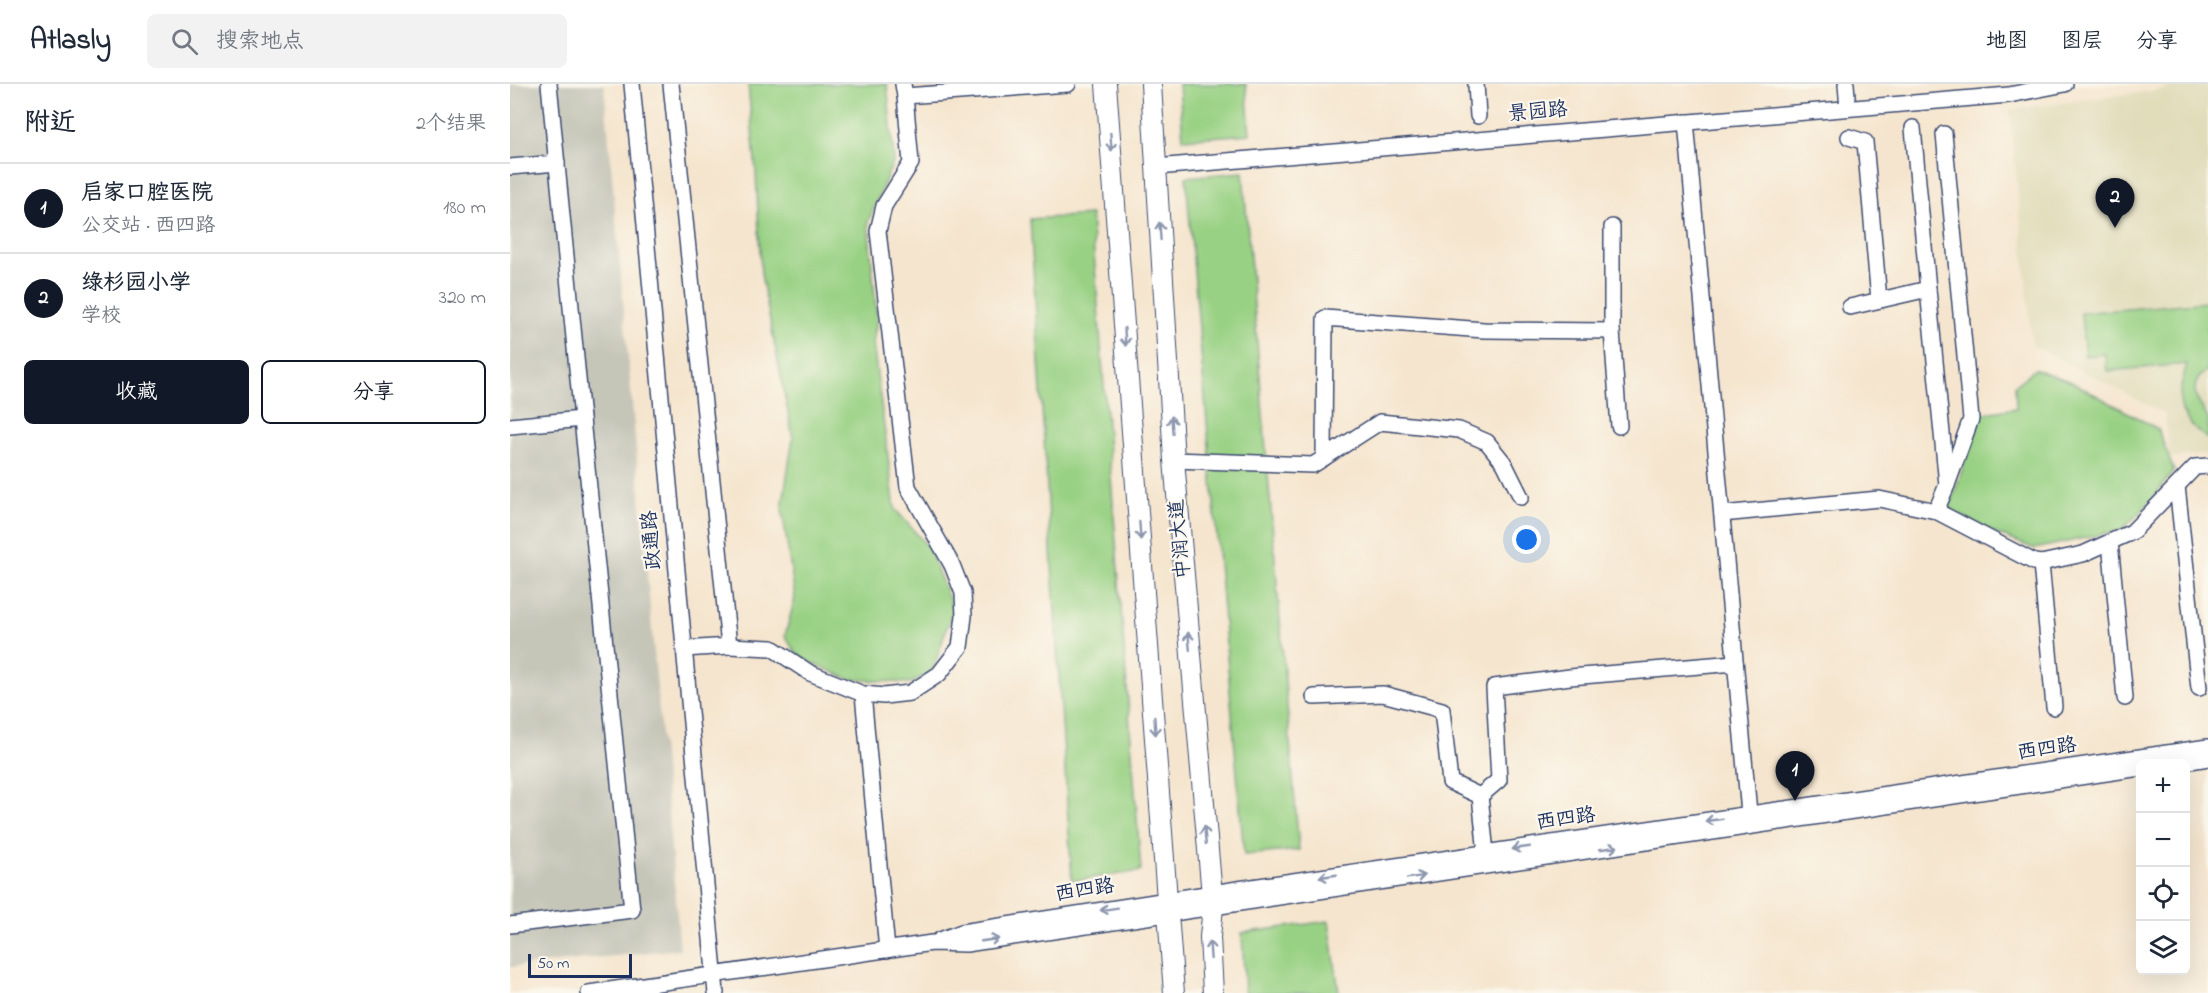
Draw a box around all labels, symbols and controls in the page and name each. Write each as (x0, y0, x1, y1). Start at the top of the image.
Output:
search box (147, 14, 567, 68)
text: Atlasly (30, 21, 111, 62)
icon: search (168, 25, 201, 58)
text: 搜索地点 (216, 26, 304, 58)
text: 地图 (1986, 27, 2028, 57)
text: 图层 (2061, 27, 2103, 57)
text: 分享 (2136, 27, 2178, 57)
street label: 景园路 (1507, 96, 1570, 130)
text: 附近 (24, 105, 76, 143)
text: 2个结果 (416, 110, 486, 139)
one-way arrow (1106, 132, 1117, 152)
text: 启家口腔医院 (81, 178, 213, 210)
pin: 2 (2096, 178, 2134, 228)
text: 1 (40, 194, 47, 223)
text: 180 m (443, 194, 486, 223)
text: 公交站 · 西四路 (81, 212, 215, 241)
one-way arrow (1155, 221, 1166, 241)
text: 绿杉园小学 (81, 268, 191, 300)
text: 2 (39, 284, 48, 313)
text: 320 m (439, 284, 486, 313)
text: 学校 (81, 302, 121, 331)
one-way arrow (1120, 326, 1131, 346)
button: 收藏 (24, 360, 249, 424)
button: 分享 (261, 360, 486, 424)
one-way arrow (1167, 416, 1178, 436)
street label: 中润大道 (1163, 498, 1199, 580)
street label: 政通路 (636, 508, 670, 571)
one-way arrow (1135, 521, 1146, 541)
your location (1512, 525, 1541, 554)
one-way arrow (1183, 631, 1194, 651)
one-way arrow (1149, 715, 1160, 735)
street label: 西四路 (2015, 731, 2080, 769)
pin: 1 (1776, 752, 1814, 801)
map controls (2136, 759, 2190, 975)
button: + (2136, 759, 2190, 813)
street label: 西四路 (1534, 801, 1599, 839)
button: − (2136, 813, 2190, 867)
one-way arrow (1704, 815, 1724, 826)
one-way arrow (1199, 825, 1210, 845)
one-way arrow (1511, 842, 1531, 853)
one-way arrow (1598, 843, 1618, 854)
button: locate (2136, 867, 2190, 921)
one-way arrow (1318, 870, 1338, 881)
one-way arrow (1406, 871, 1425, 882)
street label: 西四路 (1053, 872, 1118, 910)
one-way arrow (1100, 903, 1119, 914)
button: layers (2136, 921, 2190, 975)
one-way arrow (980, 935, 1000, 946)
one-way arrow (1205, 940, 1216, 960)
scale bar (528, 951, 632, 978)
text: 50 m (537, 952, 569, 976)

